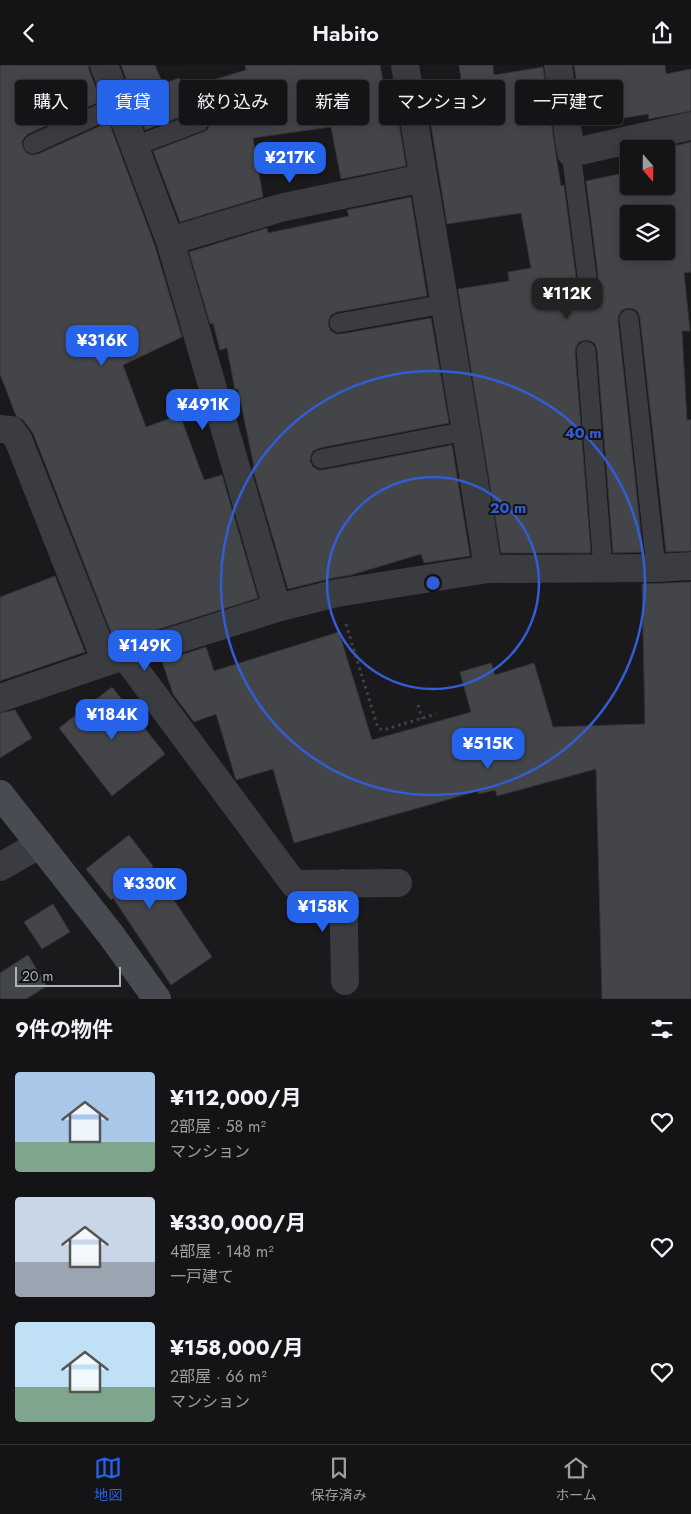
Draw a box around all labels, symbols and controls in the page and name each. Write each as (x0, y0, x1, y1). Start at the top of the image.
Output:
text: Habito (312, 17, 379, 49)
icon: back (15, 19, 43, 47)
icon: share (648, 19, 676, 47)
chip: 購入 (15, 80, 87, 125)
chip: 賃貸 (97, 80, 169, 125)
chip: 絞り込み (179, 80, 287, 125)
chip: 新着 (297, 80, 369, 125)
chip: マンション (379, 80, 505, 125)
chip: 一戸建て (515, 80, 623, 125)
north arrow (620, 140, 675, 195)
map controls (620, 140, 675, 260)
pin: ¥217K (255, 141, 325, 184)
text: ¥217K (265, 146, 315, 169)
button: layers (620, 205, 675, 260)
pin: ¥112K (532, 277, 602, 320)
text: ¥112K (543, 282, 591, 305)
pin: ¥316K (67, 325, 137, 367)
text: ¥316K (77, 329, 127, 352)
pin: ¥491K (168, 389, 238, 431)
text: ¥491K (177, 393, 229, 416)
text: 40 m (564, 422, 602, 444)
text: 20 m (490, 497, 526, 519)
centre of rings (424, 574, 442, 592)
pin: ¥149K (110, 629, 180, 672)
text: ¥149K (119, 634, 171, 657)
pin: ¥184K (77, 699, 147, 741)
text: ¥184K (86, 703, 138, 726)
pin: ¥515K (453, 727, 523, 770)
text: ¥515K (463, 732, 513, 755)
pin: ¥330K (115, 867, 185, 910)
text: ¥330K (124, 872, 176, 895)
pin: ¥158K (288, 891, 358, 933)
text: ¥158K (298, 895, 348, 918)
scale bar (15, 964, 121, 987)
text: 20 m (22, 966, 54, 986)
text: 9件の物件 (15, 1015, 113, 1045)
icon: filters (648, 1015, 676, 1043)
text: ¥112,000/月 (170, 1083, 301, 1113)
icon: home (55, 1092, 115, 1152)
icon: heart (648, 1108, 676, 1136)
text: 2部屋 · 58 m² (170, 1115, 266, 1138)
text: マンション (170, 1140, 250, 1163)
text: ¥330,000/月 (170, 1208, 306, 1238)
icon: home (55, 1217, 115, 1277)
icon: heart (648, 1233, 676, 1261)
text: 4部屋 · 148 m² (170, 1240, 274, 1263)
text: 一戸建て (170, 1265, 234, 1288)
text: ¥158,000/月 (170, 1333, 303, 1363)
icon: home (55, 1342, 115, 1402)
icon: heart (648, 1358, 676, 1386)
text: 2部屋 · 66 m² (170, 1365, 267, 1388)
text: マンション (170, 1390, 250, 1413)
tab: 地図 (94, 1454, 122, 1505)
tab: 保存済み (311, 1454, 367, 1505)
tab: ホーム (555, 1454, 597, 1505)

